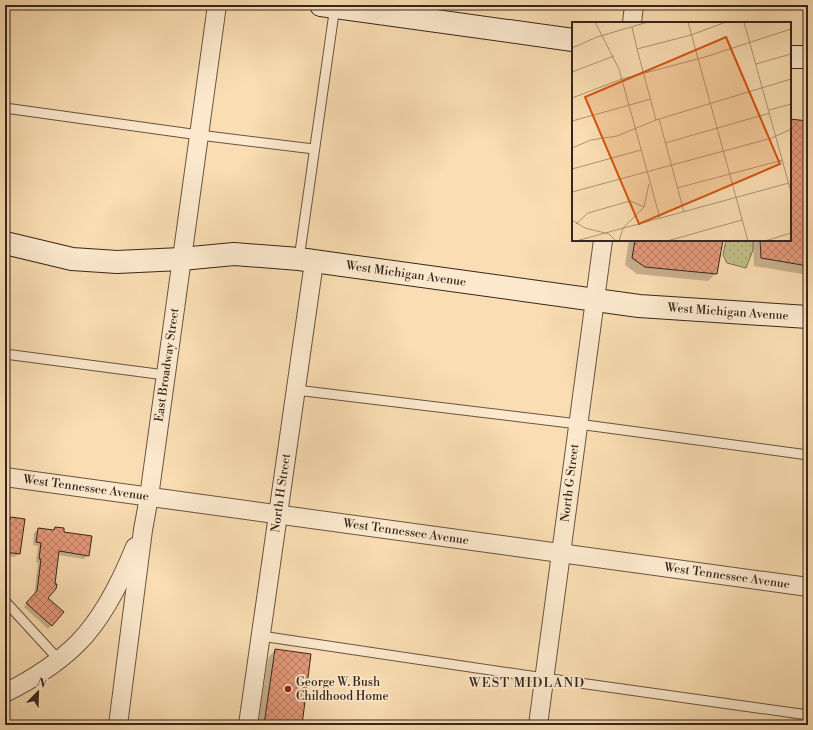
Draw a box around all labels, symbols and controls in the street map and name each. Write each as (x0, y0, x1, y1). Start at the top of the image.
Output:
inset map (572, 22, 791, 241)
street label: West Michigan Avenue (344, 258, 467, 290)
street label: West Michigan Avenue (666, 300, 789, 324)
street label: East Broadway Street (152, 306, 183, 423)
street label: North G Street (558, 442, 582, 523)
street label: North H Street (268, 452, 294, 534)
street label: West Tennessee Avenue (21, 472, 150, 504)
street label: West Tennessee Avenue (341, 516, 470, 548)
street label: West Tennessee Avenue (662, 560, 791, 592)
north arrow (18, 672, 58, 712)
place label: George W. Bush Childhood Home (296, 675, 389, 704)
district label: WEST MIDLAND (468, 675, 585, 691)
text: N (35, 676, 49, 692)
marker: George W. Bush Childhood Home (283, 684, 293, 694)

